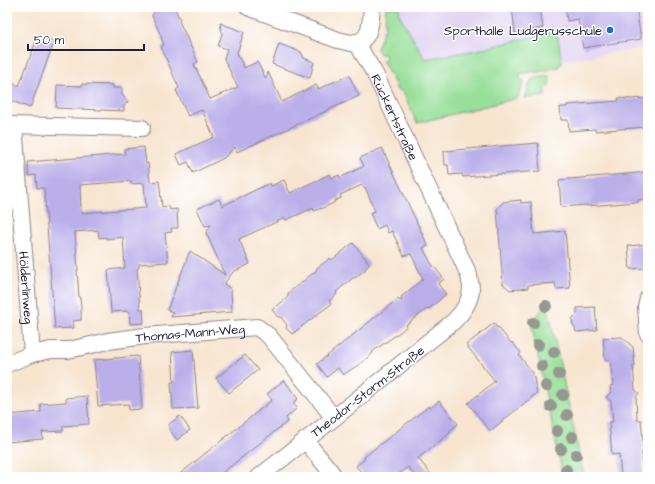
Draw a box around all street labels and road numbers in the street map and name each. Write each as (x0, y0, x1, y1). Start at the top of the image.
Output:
street label: Rückertstraße (366, 71, 422, 164)
street label: Hölderlinweg (14, 251, 38, 325)
street label: Thomas-Mann-Weg (135, 320, 246, 347)
street label: Theodor-Storm-Straße (307, 342, 428, 442)

